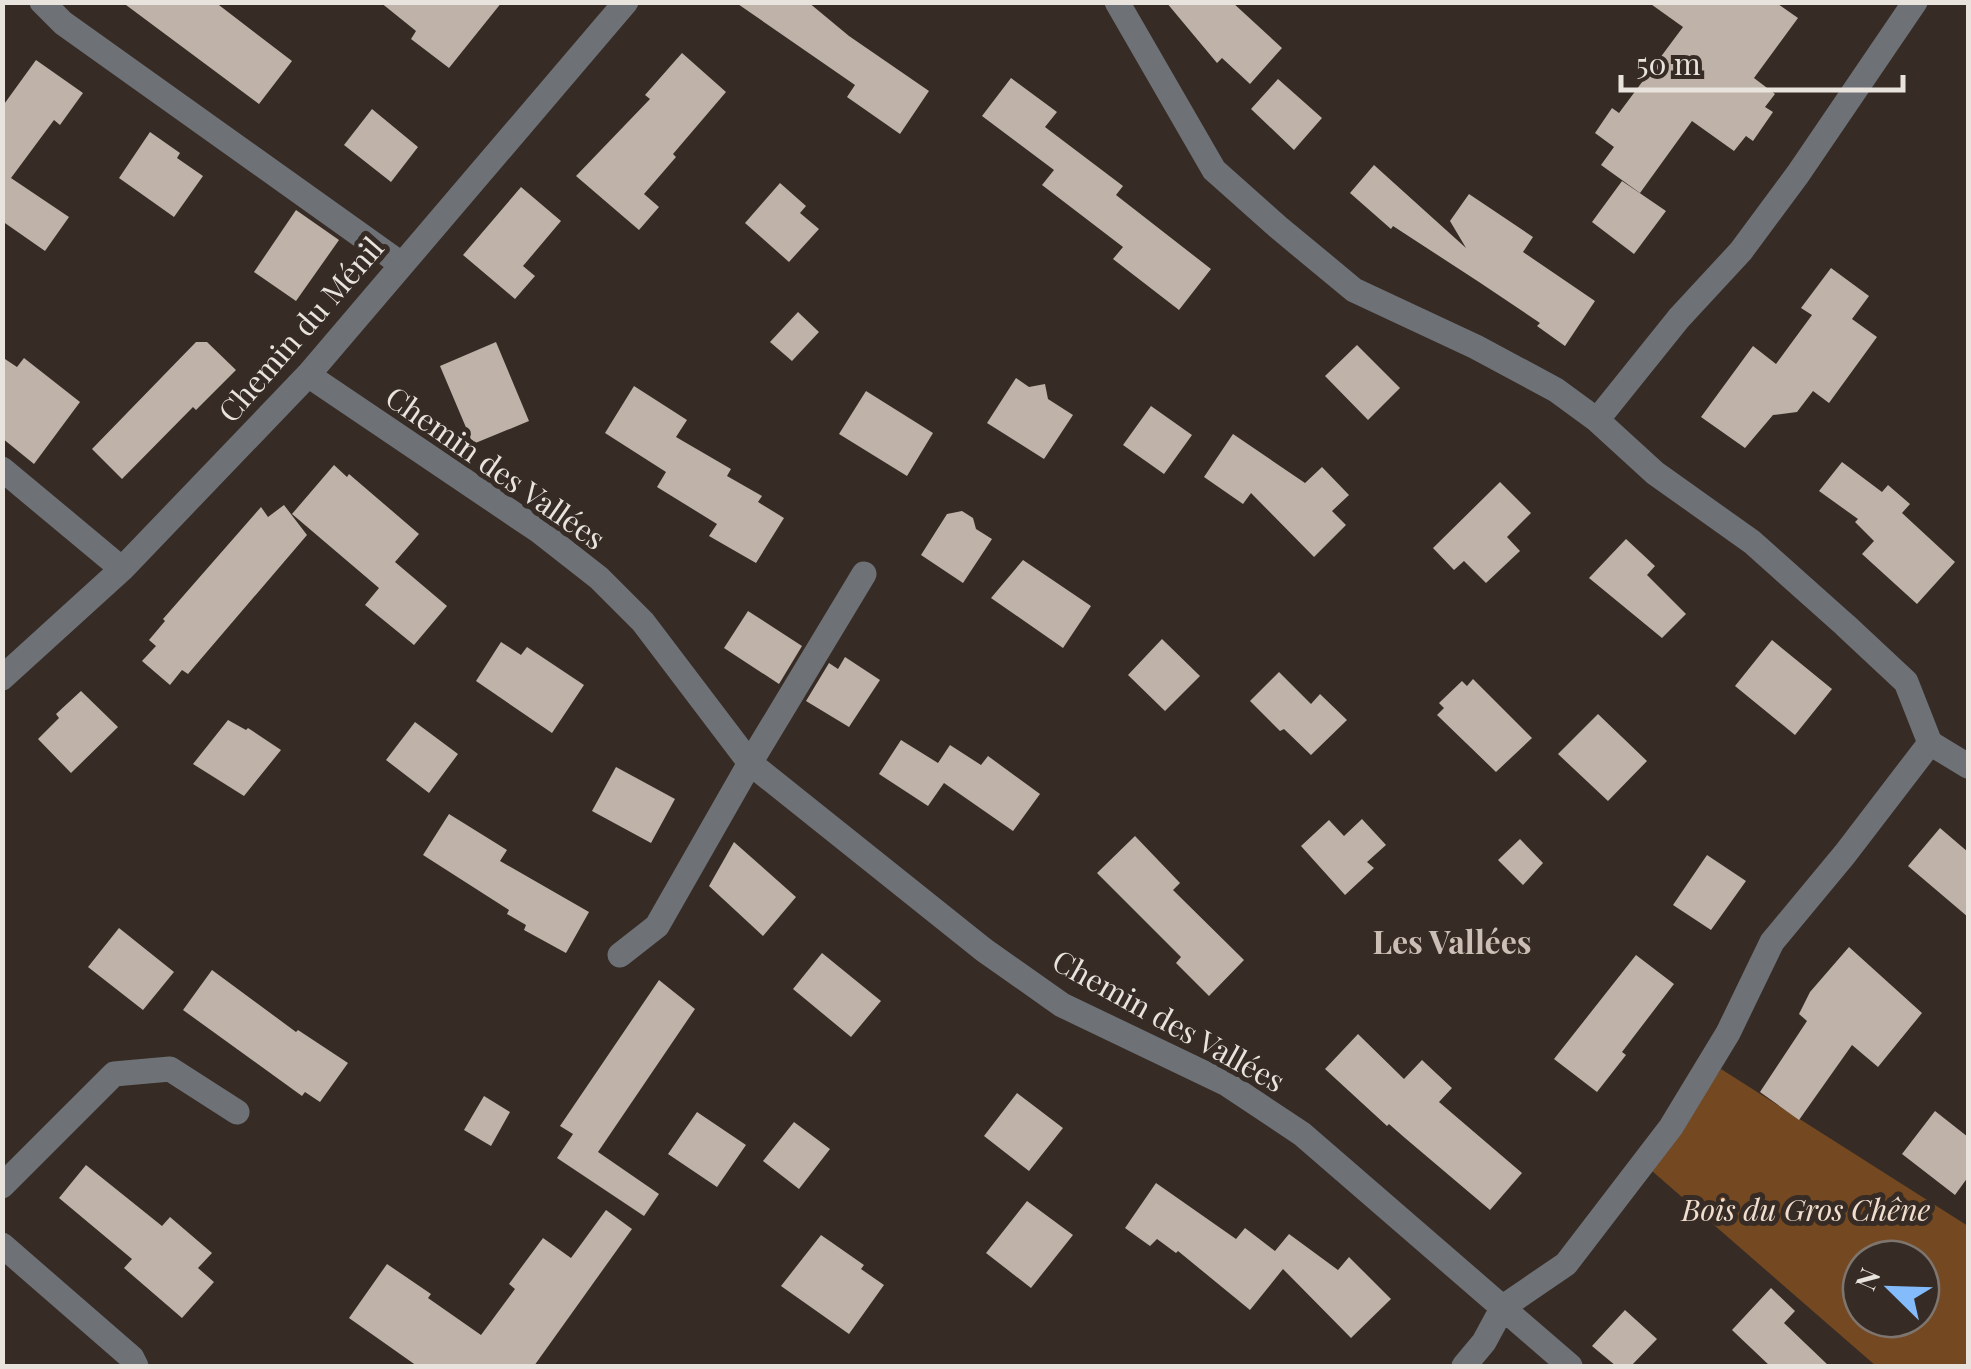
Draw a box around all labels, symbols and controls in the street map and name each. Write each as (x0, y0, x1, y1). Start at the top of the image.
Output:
scale bar (1621, 30, 1904, 92)
text: 50 m (1636, 43, 1701, 83)
street label: Chemin du Ménil (209, 228, 391, 430)
street label: Chemin des Vallées (378, 376, 614, 558)
district label: Les Vallées (1372, 919, 1532, 962)
street label: Chemin des Vallées (1046, 940, 1292, 1100)
park label: Bois du Gros Chêne (1681, 1189, 1931, 1229)
north arrow (1841, 1239, 1941, 1339)
text: N (1846, 1262, 1888, 1295)

